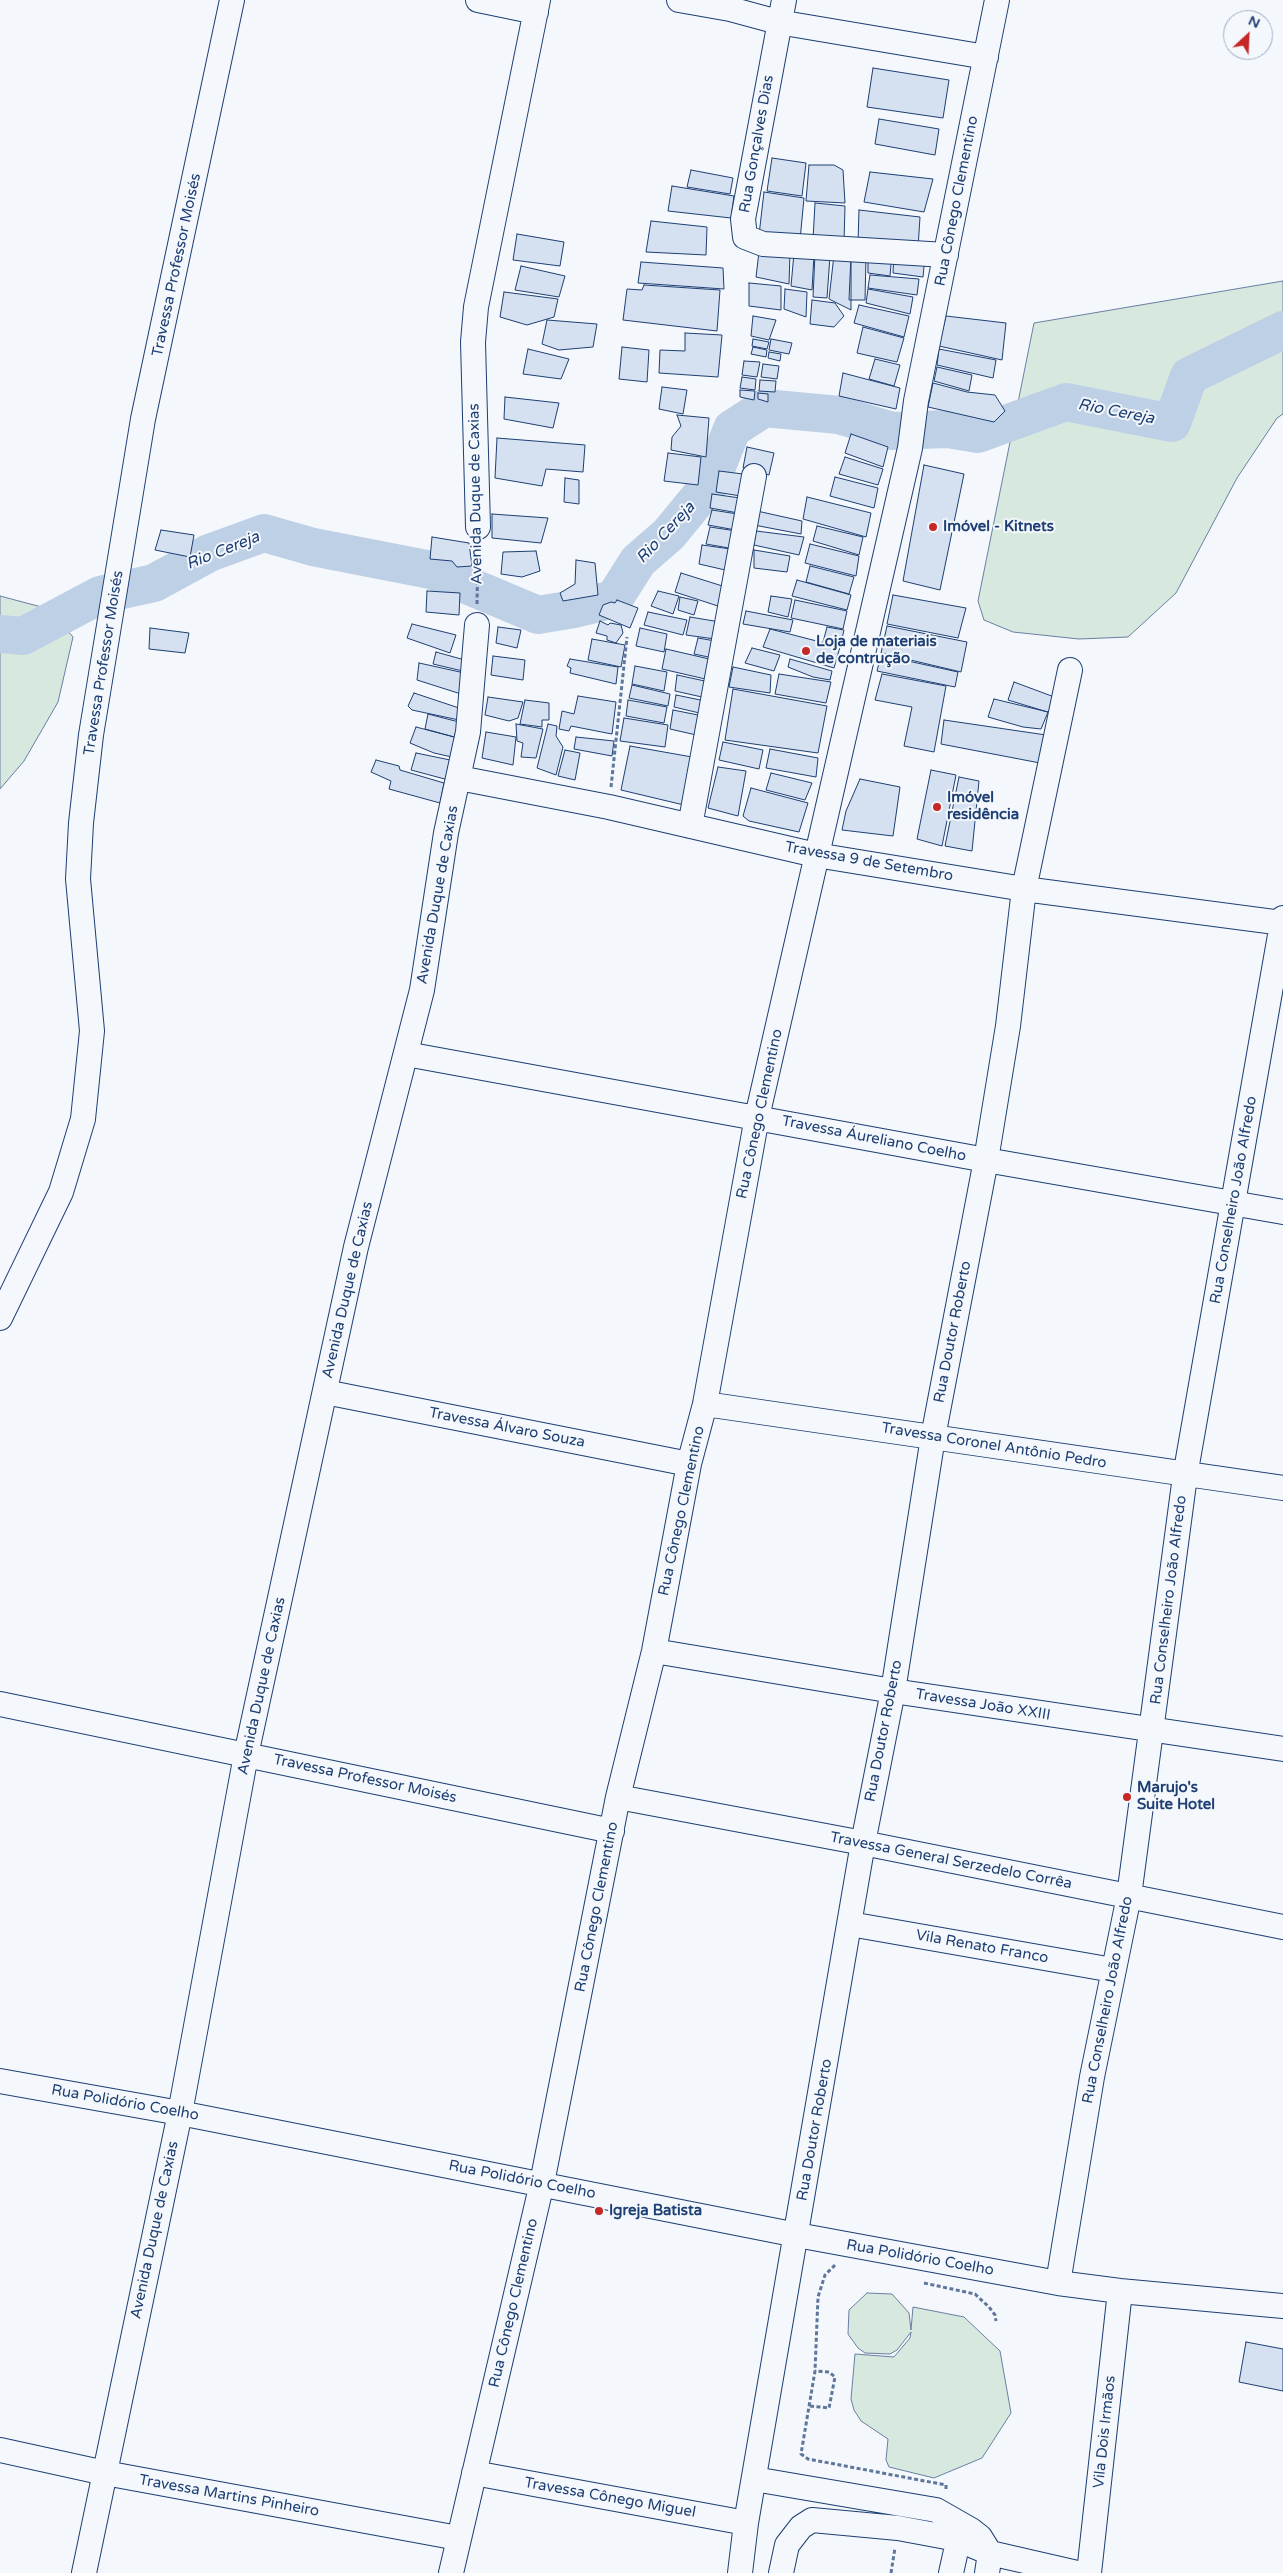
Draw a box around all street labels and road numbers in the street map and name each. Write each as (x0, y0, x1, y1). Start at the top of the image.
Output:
street label: Rua Gonçalves Dias (736, 74, 778, 214)
street label: Rua Cônego Clementino (932, 114, 982, 288)
street label: Travessa Professor Moisés (149, 172, 205, 358)
street label: Avenida Duque de Caxias (465, 403, 487, 585)
street label: Travessa Professor Moisés (80, 569, 128, 757)
street label: Avenida Duque de Caxias (413, 804, 463, 986)
street label: Travessa 9 de Setembro (784, 838, 954, 886)
street label: Rua Cônego Clementino (733, 1027, 787, 1201)
street label: Rua Conselheiro João Alfredo (1207, 1095, 1261, 1305)
street label: Travessa Áureliano Coelho (780, 1112, 968, 1166)
street label: Avenida Duque de Caxias (319, 1200, 377, 1380)
street label: Rua Doutor Roberto (930, 1260, 976, 1404)
street label: Travessa Álvaro Souza (428, 1404, 586, 1452)
street label: Travessa Coronel Antônio Pedro (880, 1419, 1108, 1473)
street label: Rua Cônego Clementino (655, 1424, 709, 1598)
street label: Rua Conselheiro João Alfredo (1147, 1494, 1191, 1706)
street label: Avenida Duque de Caxias (234, 1596, 290, 1776)
street label: Rua Doutor Roberto (861, 1659, 907, 1803)
street label: Travessa João XXIII (914, 1685, 1052, 1725)
street label: Travessa Professor Moisés (272, 1751, 458, 1807)
street label: Rua Cônego Clementino (572, 1820, 622, 1994)
street label: Travessa General Serzedelo Corrêa (828, 1829, 1074, 1893)
street label: Rua Conselheiro João Alfredo (1079, 1895, 1137, 2105)
street label: Vila Renato Franco (914, 1926, 1050, 1968)
street label: Rua Doutor Roberto (794, 2058, 836, 2202)
street label: Rua Polidório Coelho (50, 2081, 200, 2125)
street label: Avenida Duque de Caxias (127, 2140, 183, 2320)
street label: Rua Polidório Coelho (447, 2157, 597, 2203)
street label: Rua Cônego Clementino (486, 2217, 542, 2389)
street label: Rua Polidório Coelho (845, 2236, 995, 2280)
street label: Vila Dois Irmãos (1090, 2375, 1120, 2489)
street label: Travessa Martins Pinheiro (138, 2471, 320, 2521)
street label: Travessa Cônego Miguel (523, 2474, 697, 2522)

